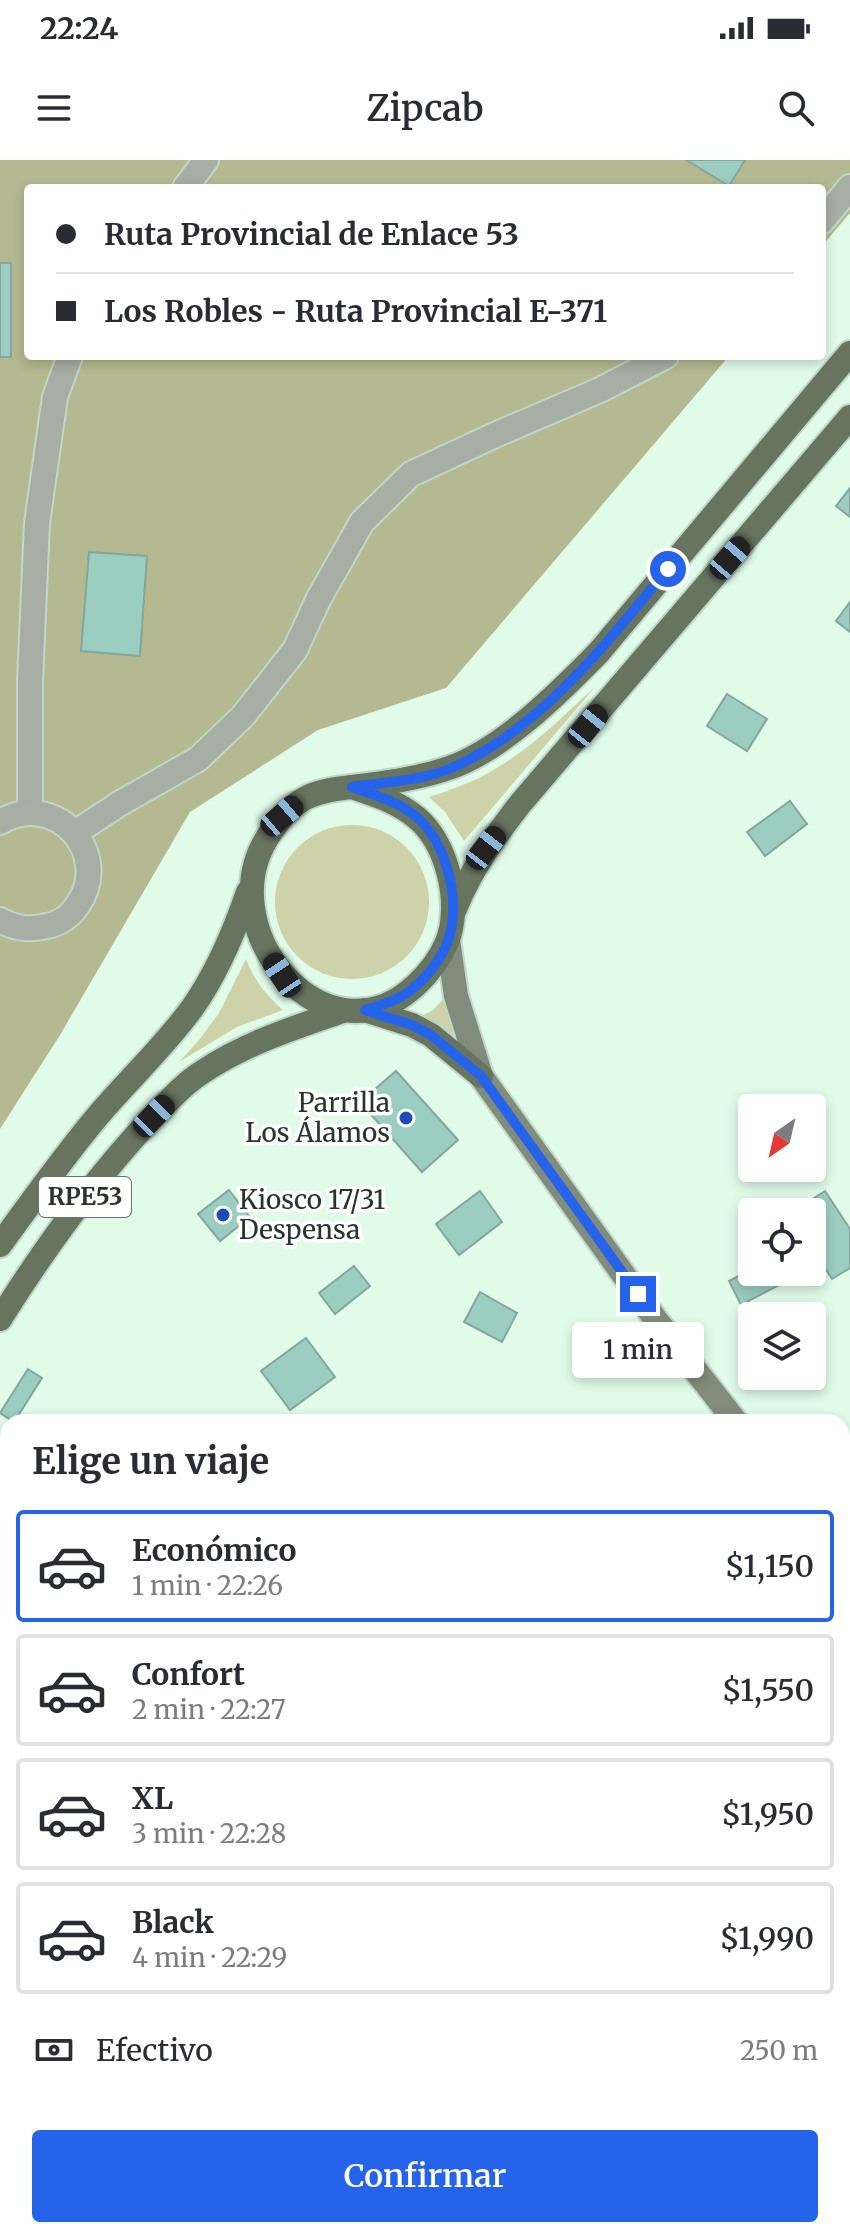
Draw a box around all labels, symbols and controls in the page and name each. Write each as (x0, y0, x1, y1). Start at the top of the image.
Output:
text: 22:24 (40, 9, 118, 47)
icon: menu (32, 86, 76, 130)
text: Zipcab (366, 86, 484, 131)
icon: search (774, 86, 818, 130)
text: Ruta Provincial de Enlace 53 (104, 215, 519, 253)
text: Los Robles - Ruta Provincial E-371 (104, 292, 607, 330)
car (705, 532, 755, 584)
route start (650, 551, 686, 587)
car (564, 700, 612, 752)
car (256, 791, 308, 841)
car (462, 822, 510, 874)
car (259, 948, 305, 1002)
place label: Parrilla Los Álamos (245, 1086, 390, 1149)
car (129, 1090, 179, 1142)
north arrow (738, 1094, 826, 1182)
map controls (738, 1094, 826, 1390)
marker: Parrilla Los Álamos (397, 1109, 415, 1127)
road number: RPE53 (39, 1177, 131, 1217)
place label: Kiosco 17/31 Despensa (239, 1183, 386, 1246)
button: locate (738, 1198, 826, 1286)
marker: Kiosco 17/31 Despensa (214, 1206, 232, 1224)
route end (620, 1276, 656, 1312)
button: layers (738, 1302, 826, 1390)
callout: 1 min (572, 1322, 704, 1378)
text: 1 min (603, 1333, 673, 1366)
text: Elige un viaje (32, 1439, 269, 1484)
icon: car (36, 1530, 108, 1602)
text: Económico (132, 1531, 296, 1569)
text: $1,150 (725, 1547, 814, 1585)
text: 1 min · 22:26 (132, 1569, 283, 1602)
icon: car (36, 1654, 108, 1726)
text: Confort (132, 1655, 245, 1693)
text: $1,550 (722, 1671, 814, 1709)
text: 2 min · 22:27 (132, 1693, 286, 1726)
icon: car (36, 1778, 108, 1850)
text: XL (132, 1779, 173, 1817)
text: $1,950 (721, 1795, 814, 1833)
text: 3 min · 22:28 (132, 1817, 286, 1850)
icon: car (36, 1902, 108, 1974)
text: Black (132, 1903, 214, 1941)
text: $1,990 (719, 1919, 814, 1957)
text: 4 min · 22:29 (132, 1941, 287, 1974)
icon: cash (32, 2028, 76, 2072)
text: Efectivo (96, 2031, 213, 2069)
text: 250 m (740, 2034, 818, 2067)
button: Confirmar (32, 2130, 818, 2222)

